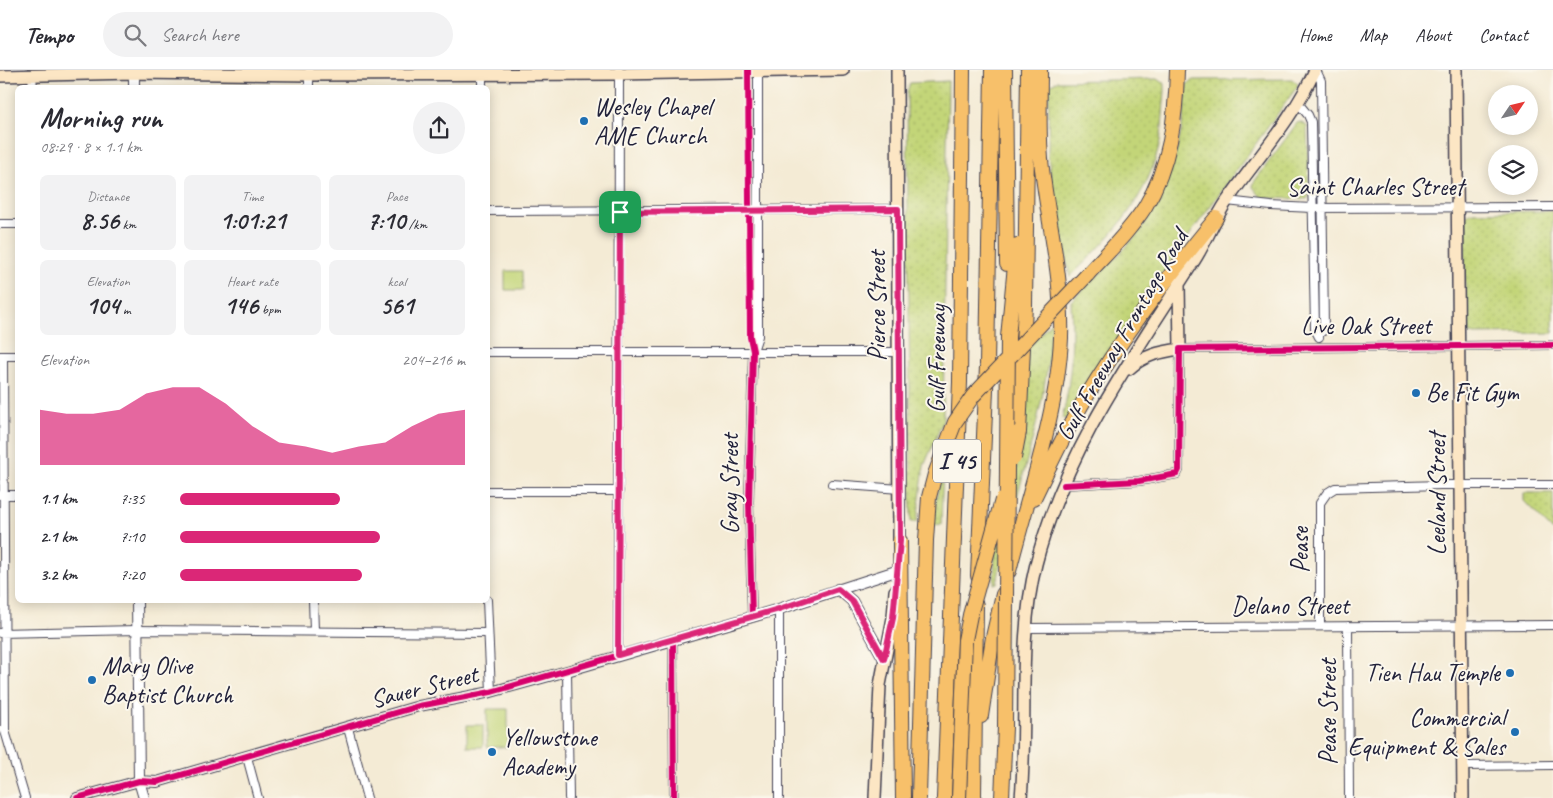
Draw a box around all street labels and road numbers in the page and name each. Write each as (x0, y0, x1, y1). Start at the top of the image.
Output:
street label: Saint Charles Street (1286, 171, 1467, 203)
street label: Gulf Freeway Frontage Road (1049, 220, 1198, 446)
street label: Pierce Street (861, 248, 893, 361)
street label: Gulf Freeway (920, 303, 954, 413)
street label: Live Oak Street (1301, 310, 1434, 342)
street label: Leeland Street (1421, 429, 1453, 555)
street label: Gray Street (714, 431, 746, 534)
road number: I 45 (933, 440, 981, 482)
street label: Pease (1284, 525, 1316, 573)
street label: Delano Street (1231, 590, 1351, 622)
street label: Pease Street (1312, 656, 1344, 765)
street label: Sauer Street (367, 658, 483, 716)

